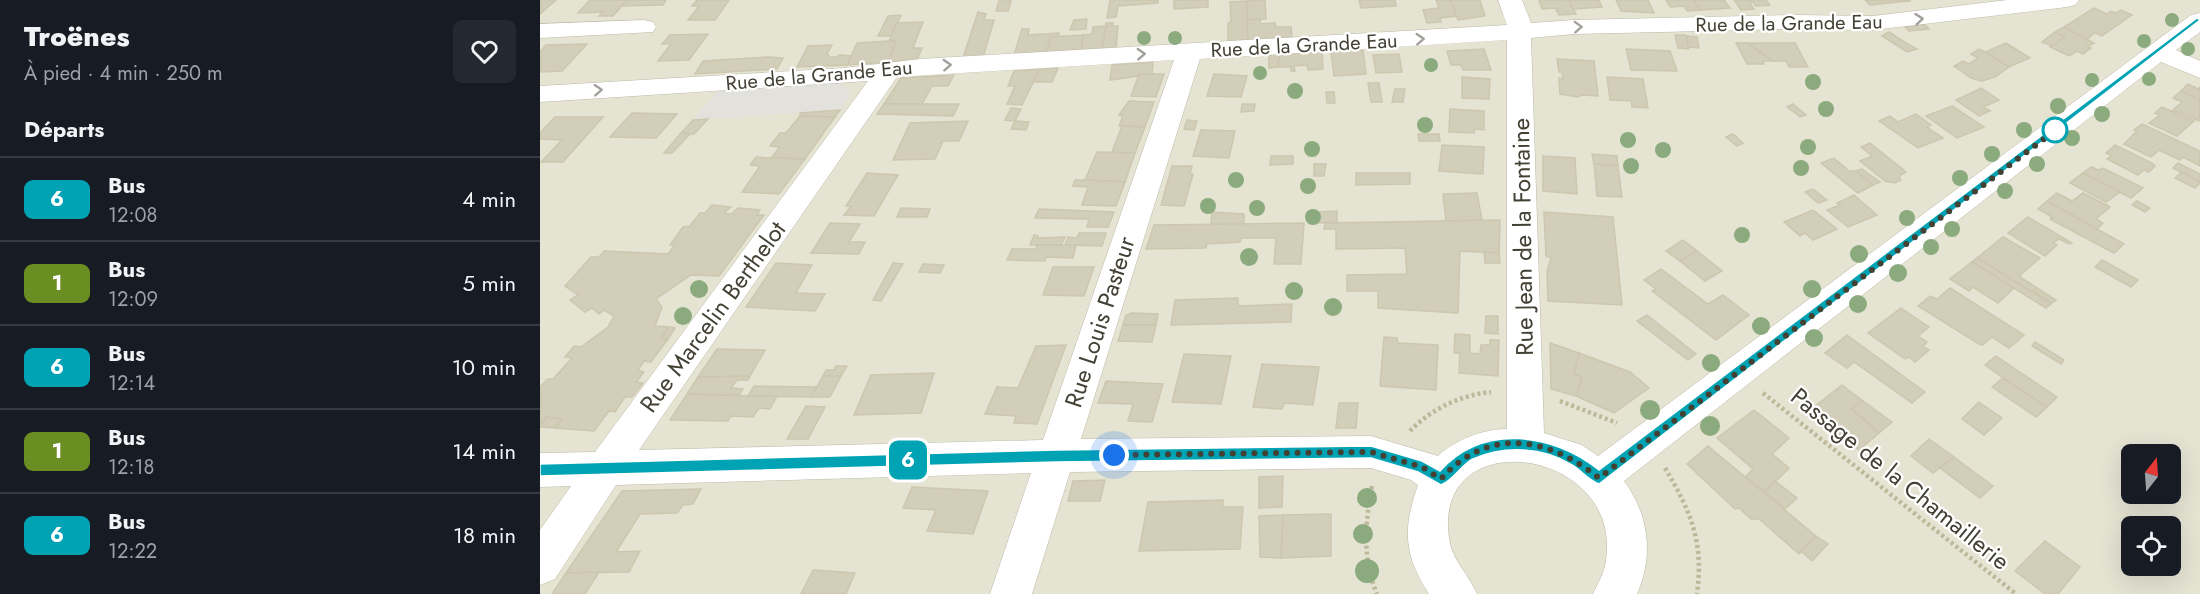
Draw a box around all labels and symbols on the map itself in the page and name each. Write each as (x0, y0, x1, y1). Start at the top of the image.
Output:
street label: Rue de la Grande Eau (1695, 7, 1883, 40)
one-way arrow (1915, 13, 1924, 26)
one-way arrow (1573, 21, 1582, 34)
street label: Rue de la Grande Eau (1210, 26, 1398, 65)
one-way arrow (1415, 32, 1424, 45)
one-way arrow (1137, 47, 1146, 60)
street label: Rue de la Grande Eau (725, 53, 914, 98)
one-way arrow (942, 59, 951, 72)
one-way arrow (594, 84, 603, 97)
unlabelled marker (2042, 117, 2068, 143)
street label: Rue Jean de la Fontaine (1503, 118, 1542, 356)
street label: Rue Marcelin Berthelot (631, 214, 794, 420)
street label: Rue Louis Pasteur (1055, 231, 1144, 412)
street label: Passage de la Chamaillerie (1783, 379, 2017, 578)
line badge: 6 (888, 440, 928, 480)
your location (1099, 440, 1129, 470)
north arrow (2121, 444, 2181, 504)

